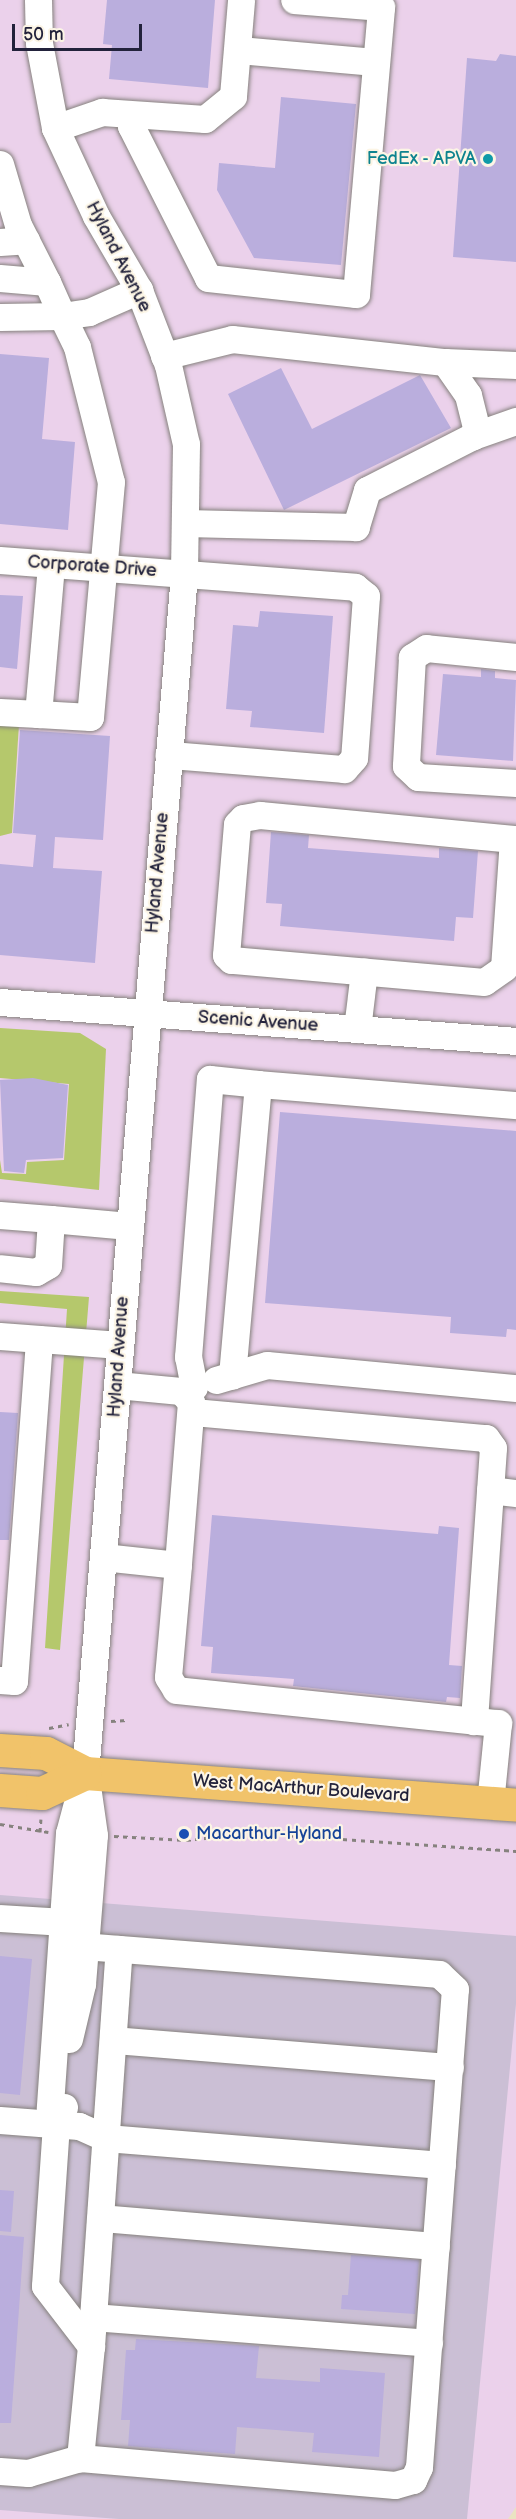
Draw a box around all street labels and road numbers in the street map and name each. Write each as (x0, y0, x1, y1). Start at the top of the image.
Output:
street label: Hyland Avenue (81, 198, 155, 316)
street label: Corporate Drive (27, 552, 157, 582)
street label: Hyland Avenue (142, 812, 174, 934)
street label: Scenic Avenue (197, 1007, 319, 1037)
street label: Hyland Avenue (104, 1296, 134, 1418)
street label: West MacArthur Boulevard (192, 1771, 410, 1807)

